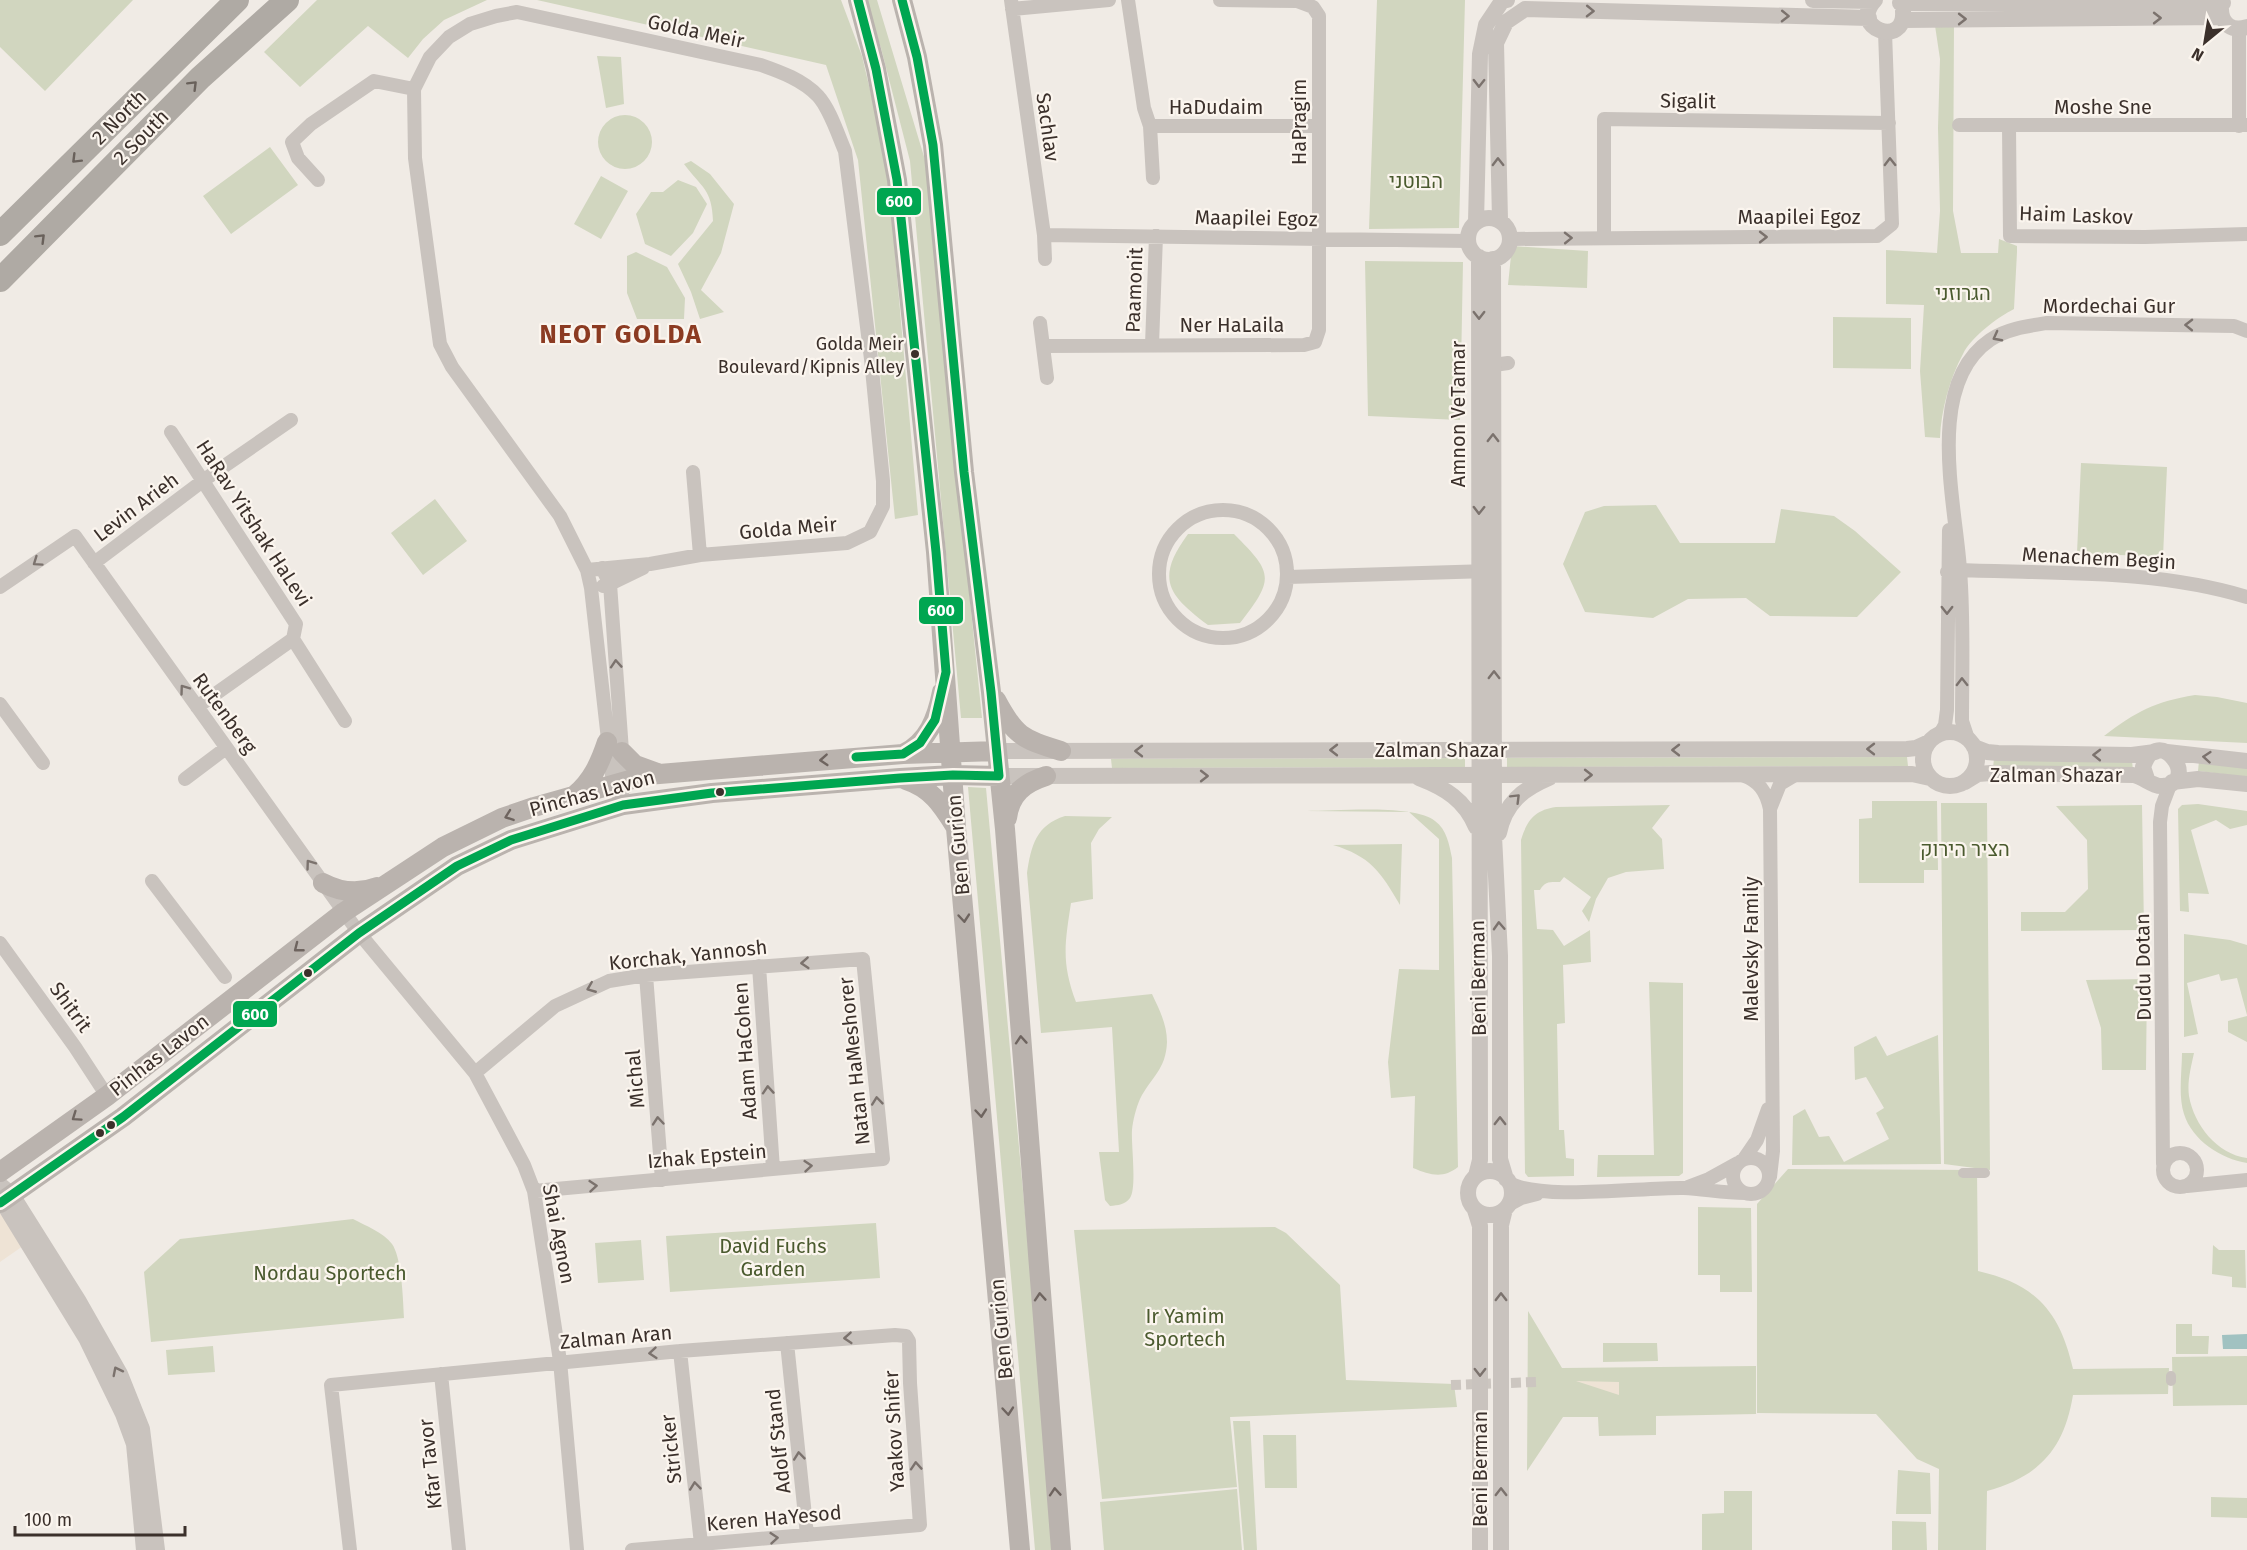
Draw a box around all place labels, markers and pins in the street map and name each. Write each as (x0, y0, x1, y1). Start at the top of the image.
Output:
place label: Golda Meir Boulevard/Kipnis Alley (718, 333, 904, 378)
marker: Golda Meir Boulevard/Kipnis Alley (909, 348, 921, 360)
unlabelled marker (714, 786, 726, 798)
unlabelled marker (302, 967, 314, 979)
unlabelled marker (105, 1119, 117, 1131)
unlabelled marker (94, 1127, 106, 1139)

